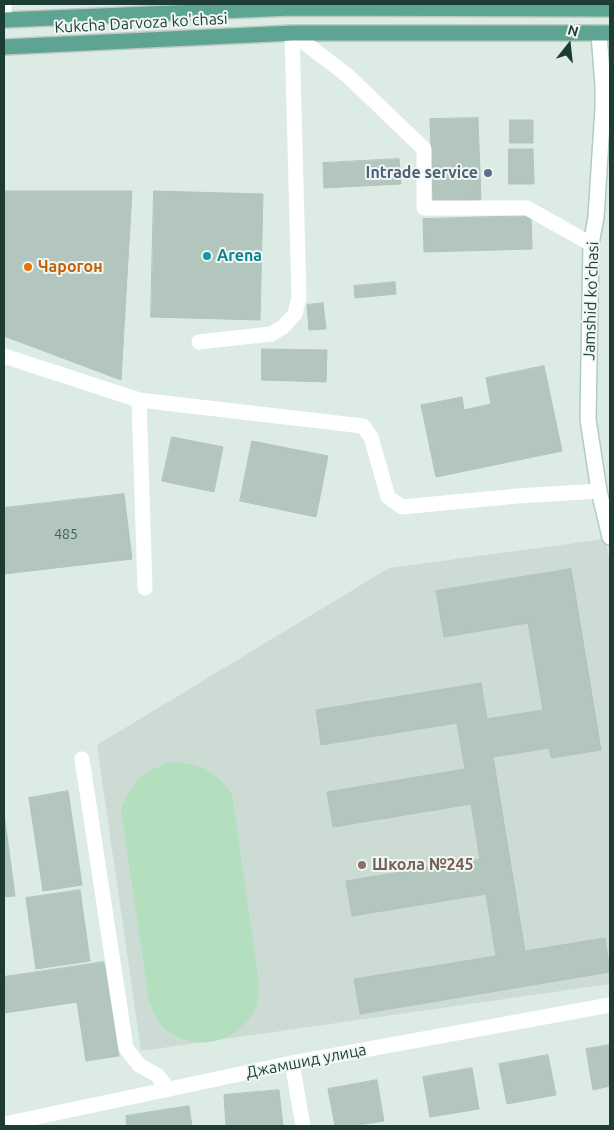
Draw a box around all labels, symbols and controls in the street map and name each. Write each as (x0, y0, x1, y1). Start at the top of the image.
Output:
street label: Kukcha Darvoza ko'chasi (54, 9, 228, 37)
north arrow (544, 20, 594, 70)
text: N (566, 21, 580, 40)
place label: Intrade service (366, 163, 478, 183)
marker: Intrade service (482, 167, 494, 179)
street label: Jamshid ko'chasi (579, 241, 603, 361)
place label: Arena (217, 246, 262, 266)
marker: Arena (201, 250, 213, 262)
place label: Чарогон (38, 257, 103, 277)
marker: Чарогон (22, 261, 34, 273)
house number: 485 (54, 526, 78, 542)
place label: Школа №245 (372, 855, 474, 875)
marker: Школа №245 (356, 859, 368, 871)
street label: Джамшид улица (244, 1040, 368, 1082)

